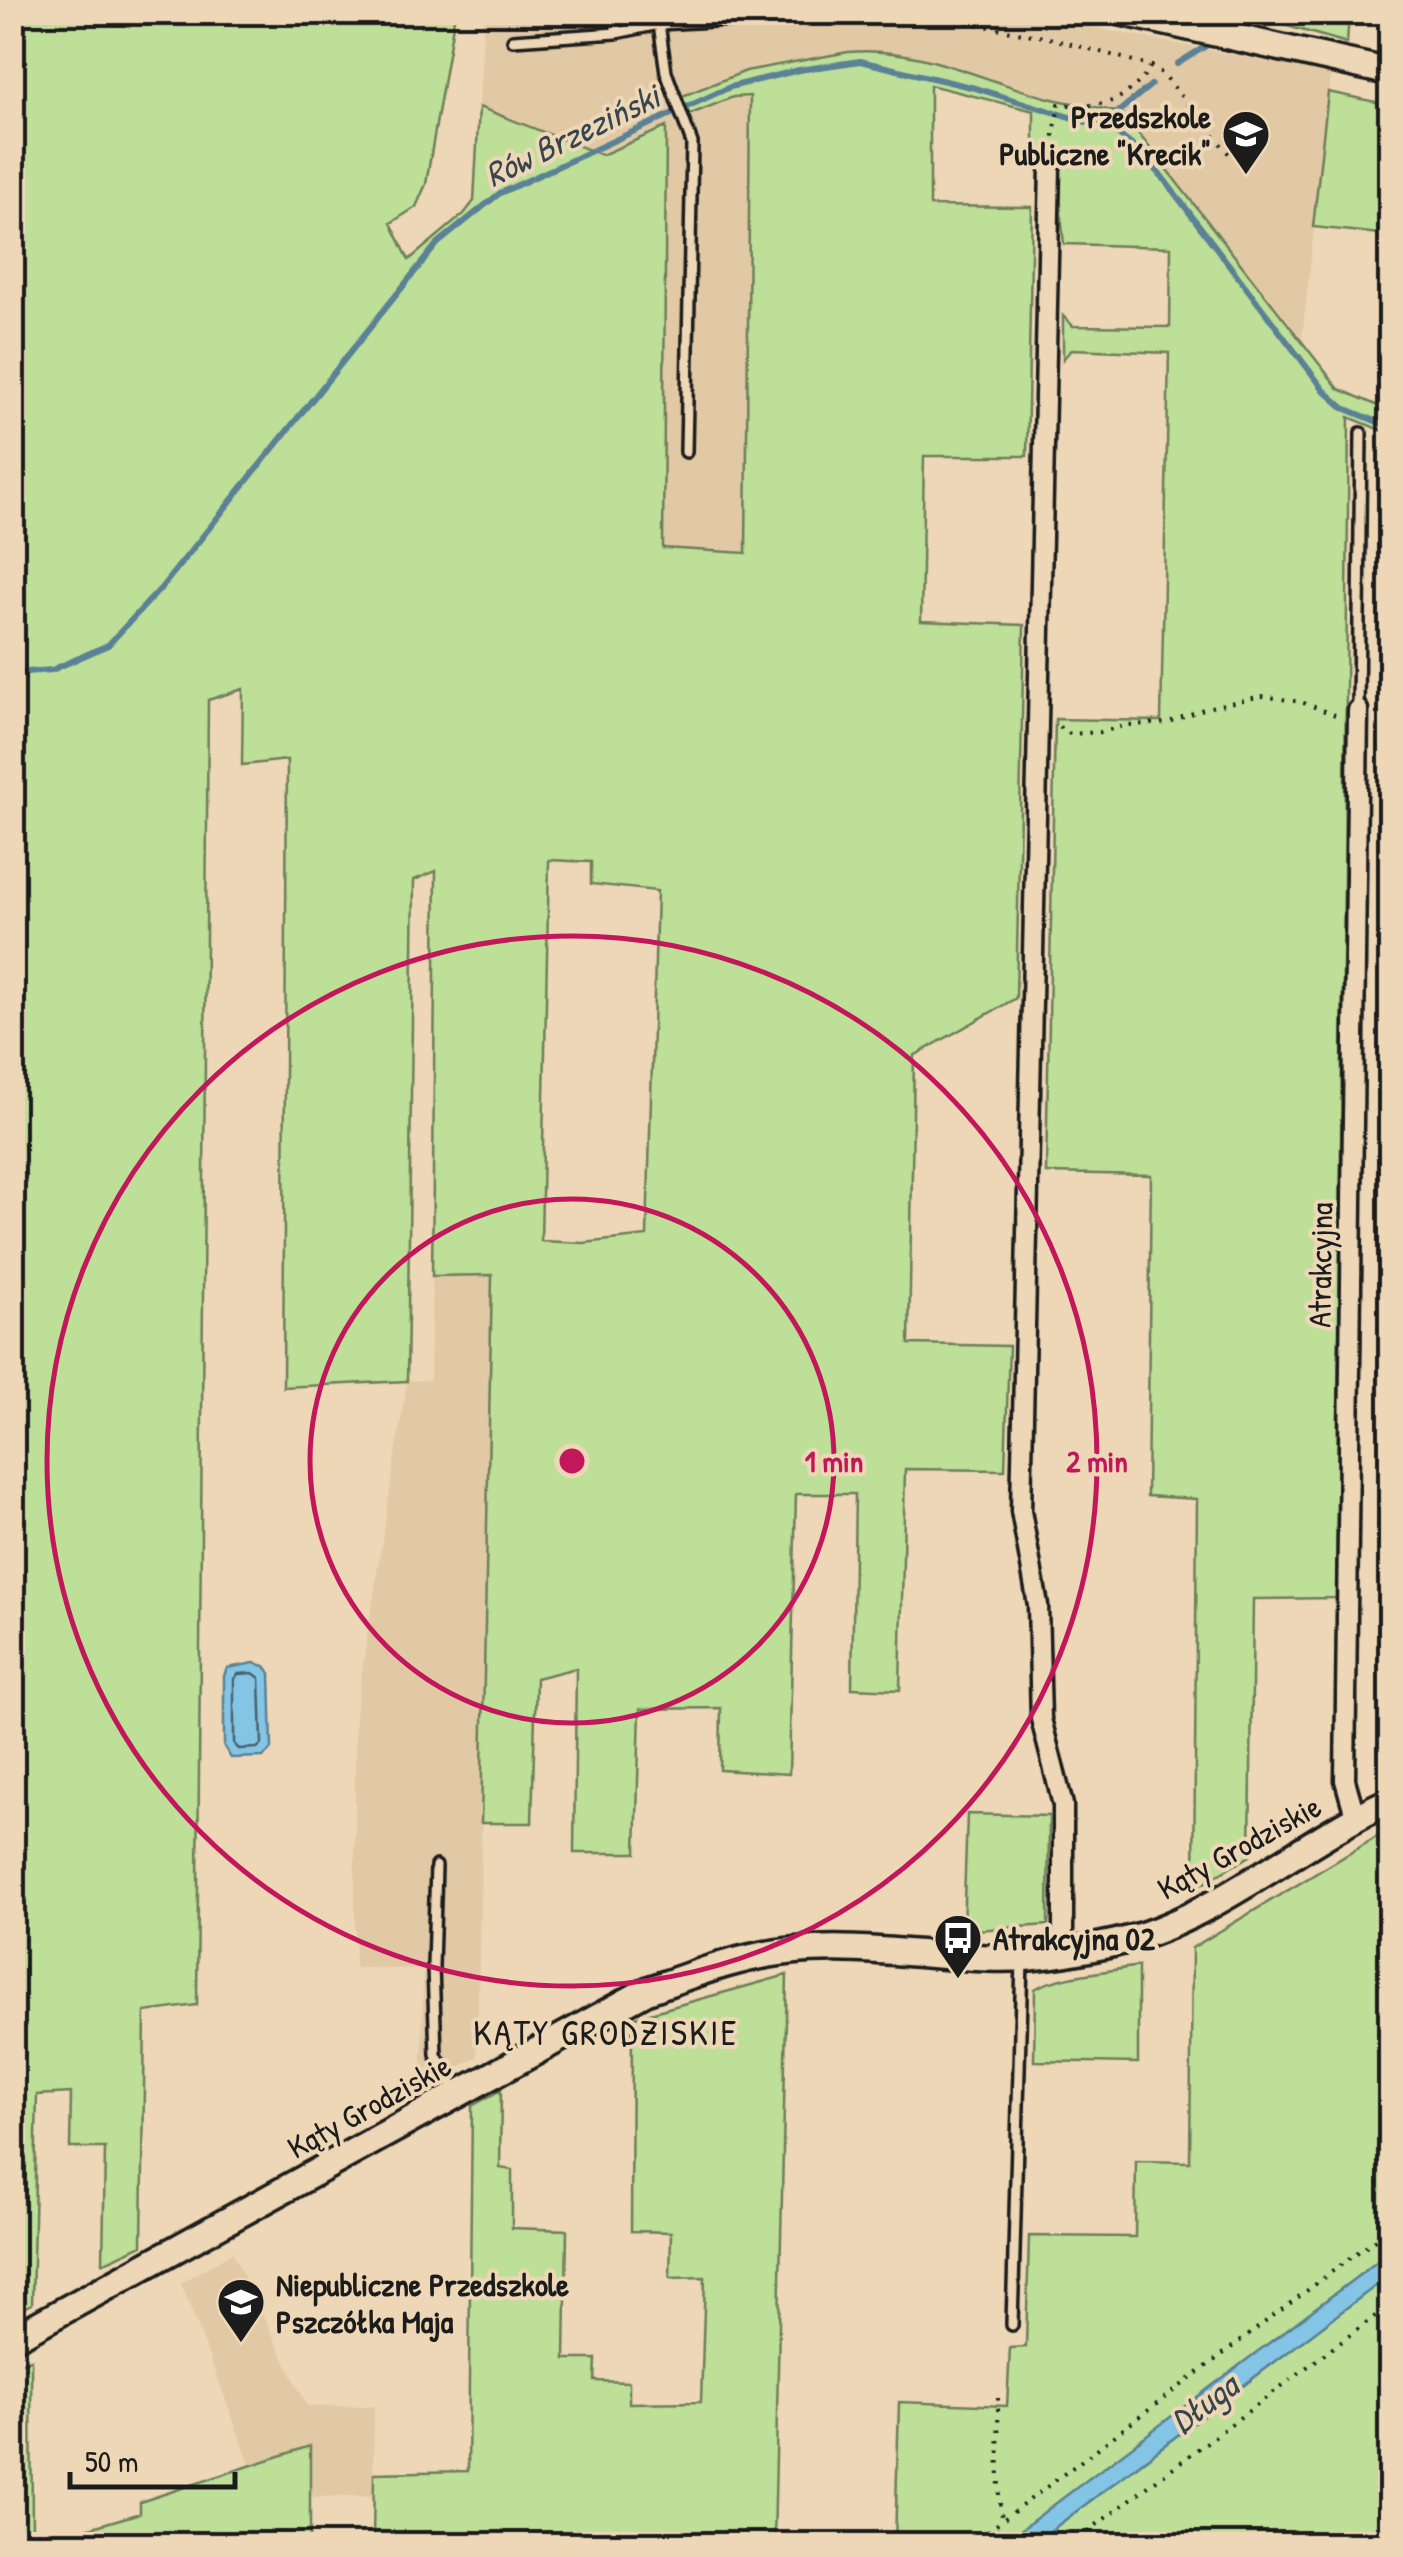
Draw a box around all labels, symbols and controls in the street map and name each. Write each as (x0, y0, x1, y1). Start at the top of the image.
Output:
water label: Rów Brzeziński (477, 71, 670, 198)
place label: Przedszkole Publiczne "Krecik" (999, 95, 1211, 175)
school or university icon: Przedszkole Publiczne "Krecik" (1220, 108, 1272, 176)
street label: Atrakcyjna (1297, 1202, 1343, 1328)
text: 1 min (805, 1441, 863, 1481)
text: 2 min (1066, 1441, 1128, 1481)
centre of rings (554, 1443, 590, 1479)
street label: Kąty Grodziskie (1150, 1784, 1329, 1910)
bus stop icon: Atrakcyjna 02 (932, 1912, 984, 1980)
place label: Atrakcyjna 02 (993, 1917, 1156, 1961)
district label: KĄTY GRODZISKIE (473, 2009, 739, 2056)
street label: Kąty Grodziskie (280, 2043, 459, 2169)
place label: Niepubliczne Przedszkole Pszczółka Maja (276, 2263, 569, 2343)
school or university icon: Niepubliczne Przedszkole Pszczółka Maja (215, 2276, 267, 2344)
water label: Długa (1161, 2360, 1250, 2444)
scale bar (70, 2427, 235, 2489)
text: 50 m (85, 2441, 138, 2481)

